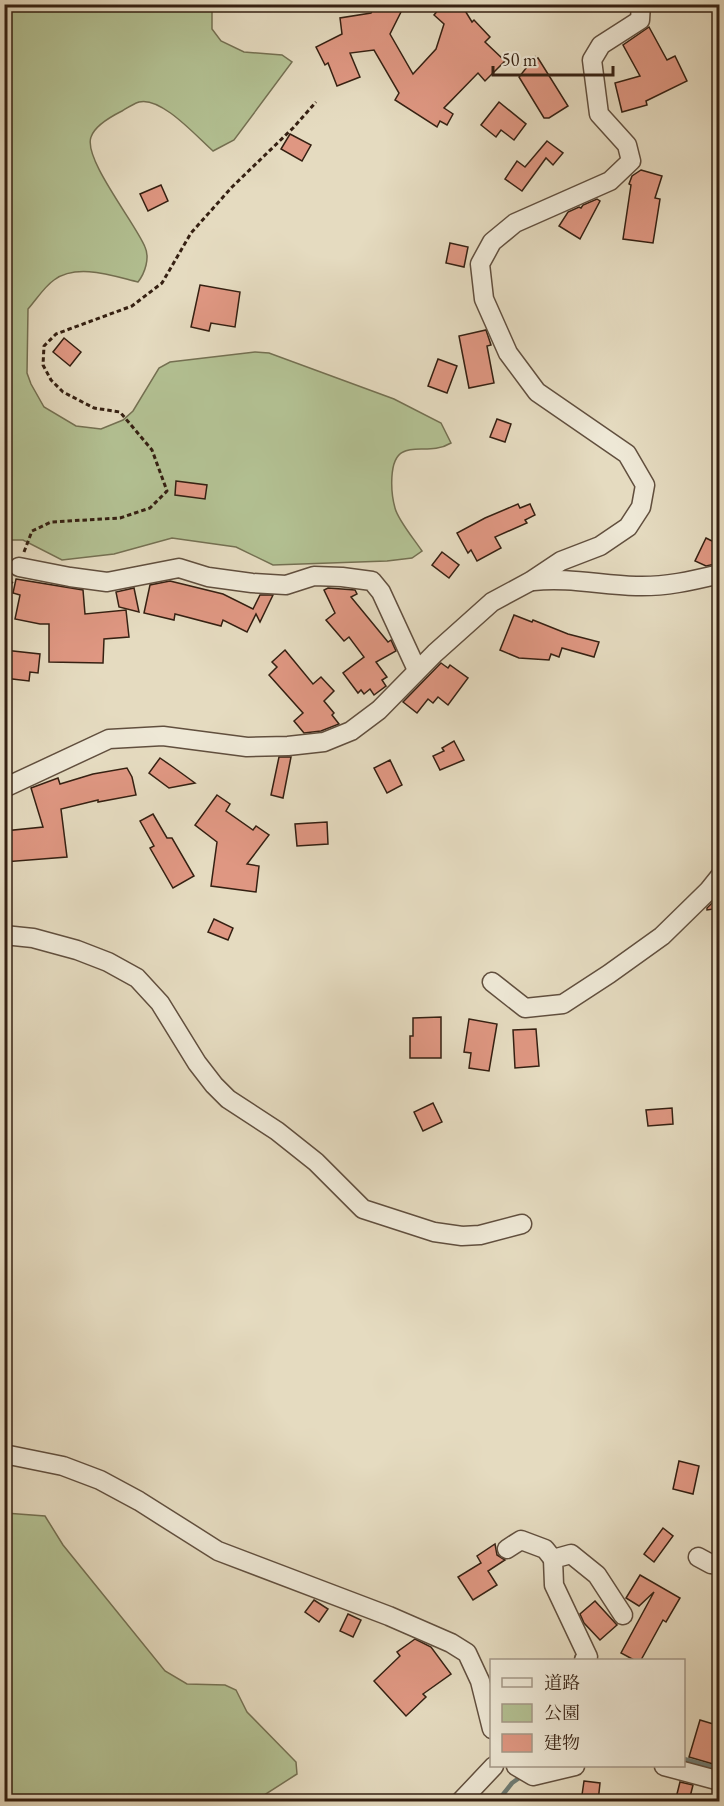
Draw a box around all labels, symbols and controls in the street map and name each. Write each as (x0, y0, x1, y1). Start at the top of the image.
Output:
scale bar (493, 39, 613, 77)
text: 50 m (502, 48, 537, 71)
legend (490, 1659, 685, 1767)
text: 道路 (544, 1671, 580, 1694)
text: 公園 (544, 1701, 580, 1724)
text: 建物 (544, 1731, 580, 1754)

